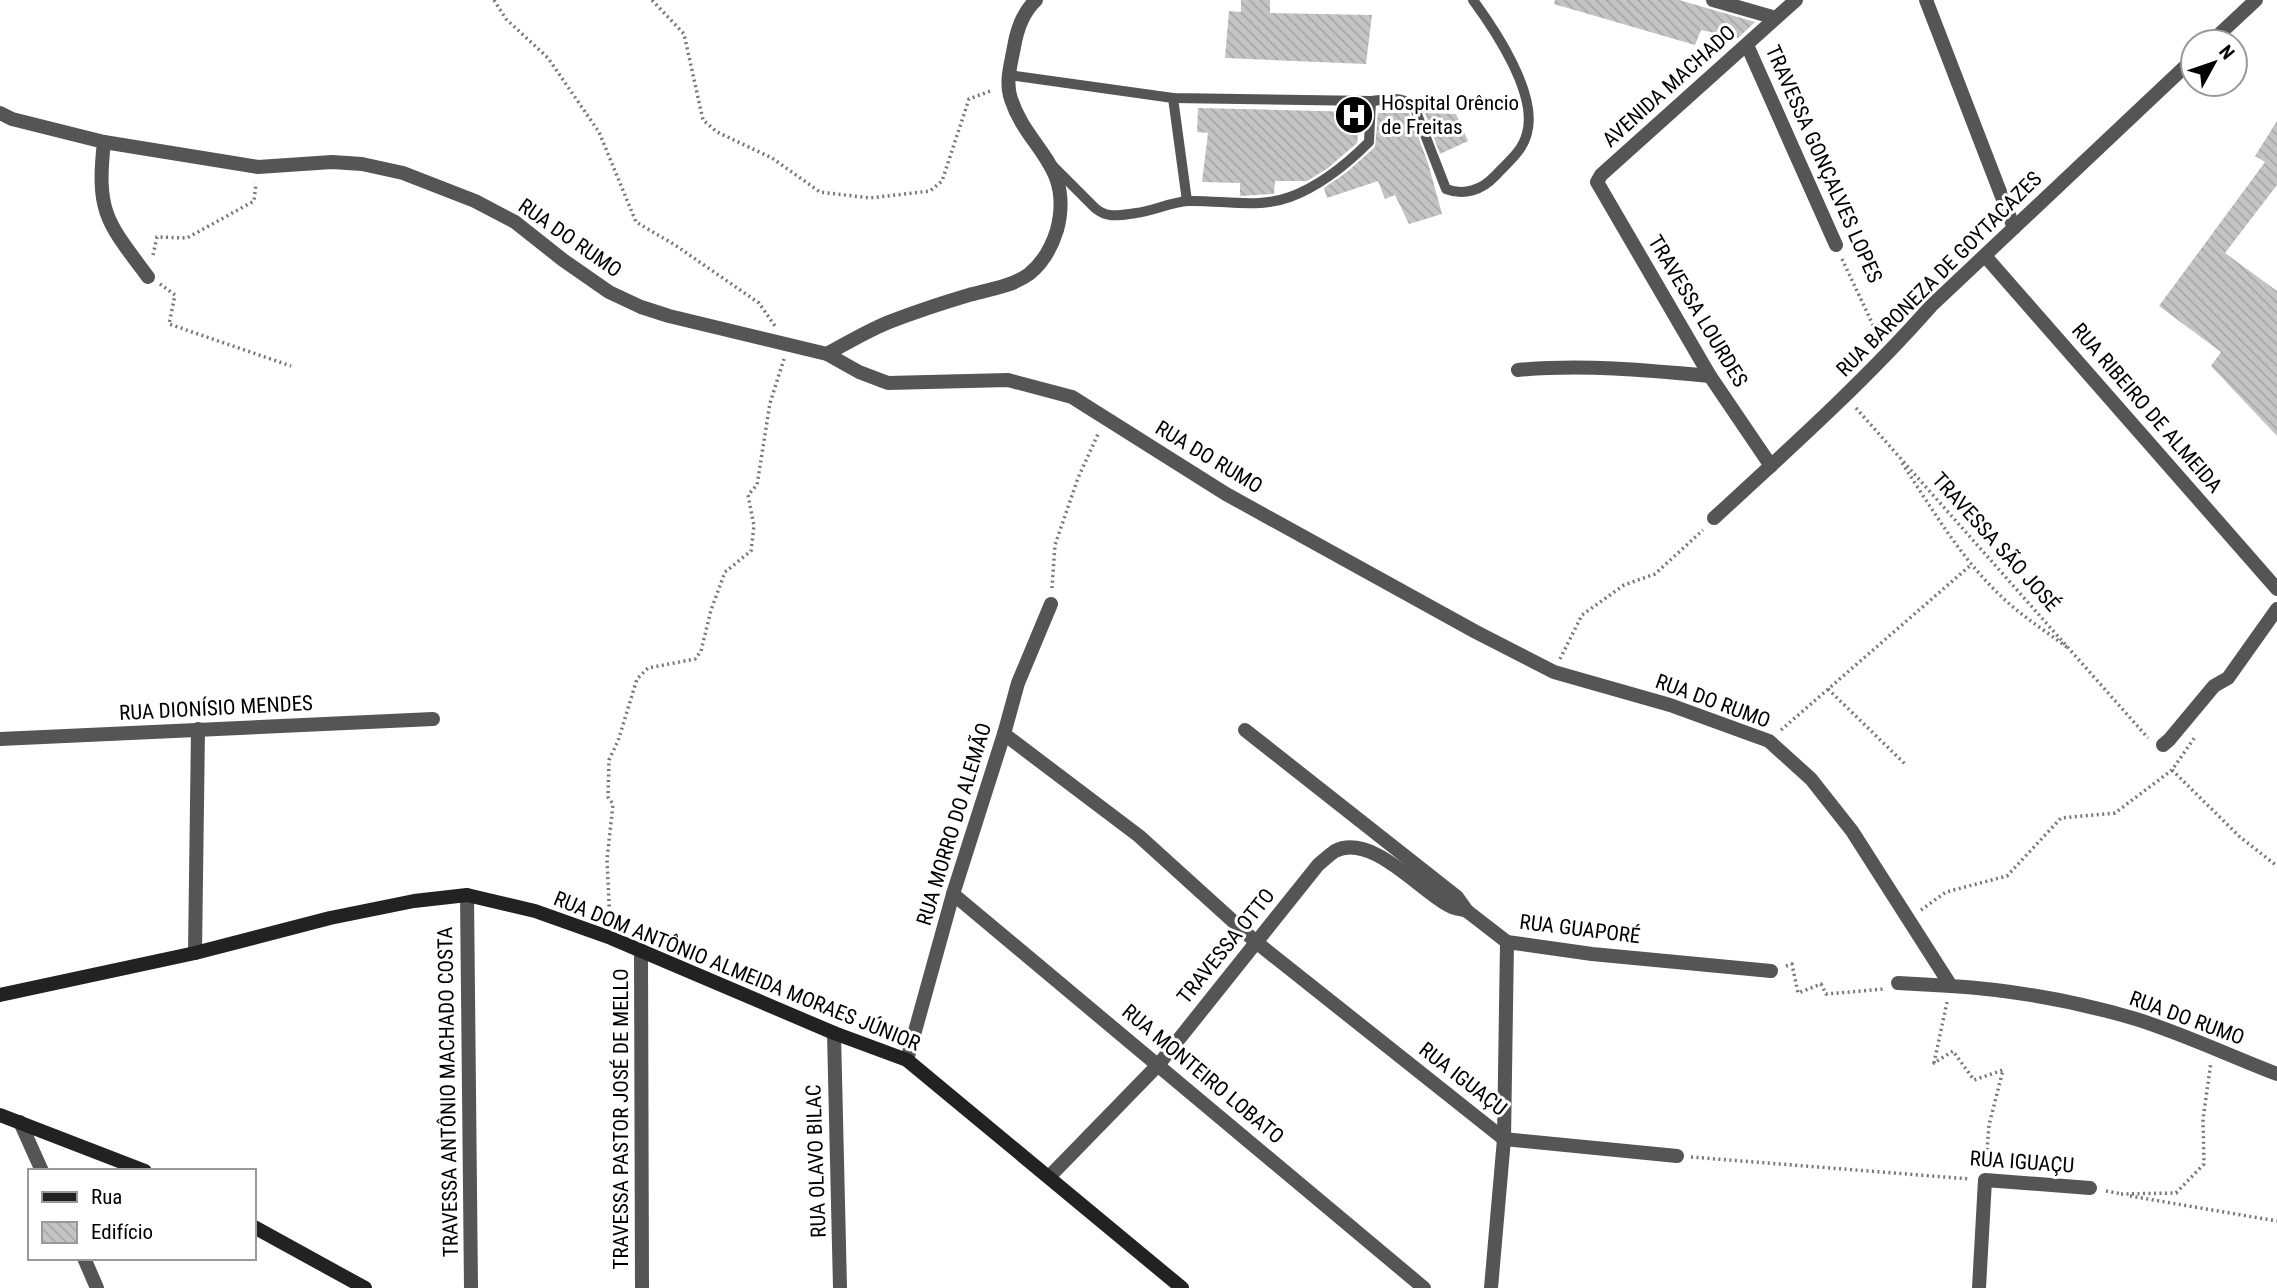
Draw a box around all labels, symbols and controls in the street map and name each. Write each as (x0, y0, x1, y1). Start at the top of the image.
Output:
street label: AVENIDA MACHADO (1598, 20, 1740, 152)
north arrow (2179, 28, 2249, 98)
text: N (2214, 41, 2239, 64)
street label: TRAVESSA GONÇALVES LOPES (1761, 42, 1887, 287)
place label: Hospital Orêncio de Freitas (1381, 91, 1519, 139)
hospital icon: Hospital Orêncio de Freitas (1333, 94, 1375, 136)
street label: RUA BARONEZA DE GOYTACAZES (1832, 166, 2047, 381)
street label: RUA DO RUMO (514, 194, 626, 282)
street label: TRAVESSA LOURDES (1643, 231, 1753, 391)
street label: RUA RIBEIRO DE ALMEIDA (2067, 318, 2227, 498)
street label: RUA DO RUMO (1151, 416, 1267, 498)
street label: TRAVESSA SÃO JOSÉ (1927, 468, 2065, 616)
street label: RUA DO RUMO (1652, 669, 1774, 733)
street label: RUA DIONÍSIO MENDES (119, 691, 314, 725)
street label: RUA MORRO DO ALEMÃO (912, 720, 996, 928)
street label: TRAVESSA OTTO (1172, 884, 1280, 1008)
street label: RUA DOM ANTÔNIO ALMEIDA MORAES JÚNIOR (550, 886, 924, 1056)
street label: RUA GUAPORÉ (1518, 910, 1642, 948)
street label: TRAVESSA ANTÔNIO MACHADO COSTA (433, 927, 463, 1257)
street label: TRAVESSA PASTOR JOSÉ DE MELLO (609, 968, 633, 1270)
street label: RUA DO RUMO (2126, 986, 2248, 1050)
street label: RUA MONTEIRO LOBATO (1117, 999, 1289, 1149)
street label: RUA IGUAÇU (1414, 1037, 1512, 1121)
street label: RUA OLAVO BILAC (801, 1084, 831, 1238)
street label: RUA IGUAÇU (1969, 1146, 2075, 1178)
legend (28, 1169, 256, 1260)
text: Rua (91, 1185, 122, 1209)
text: Edifício (91, 1220, 153, 1244)

